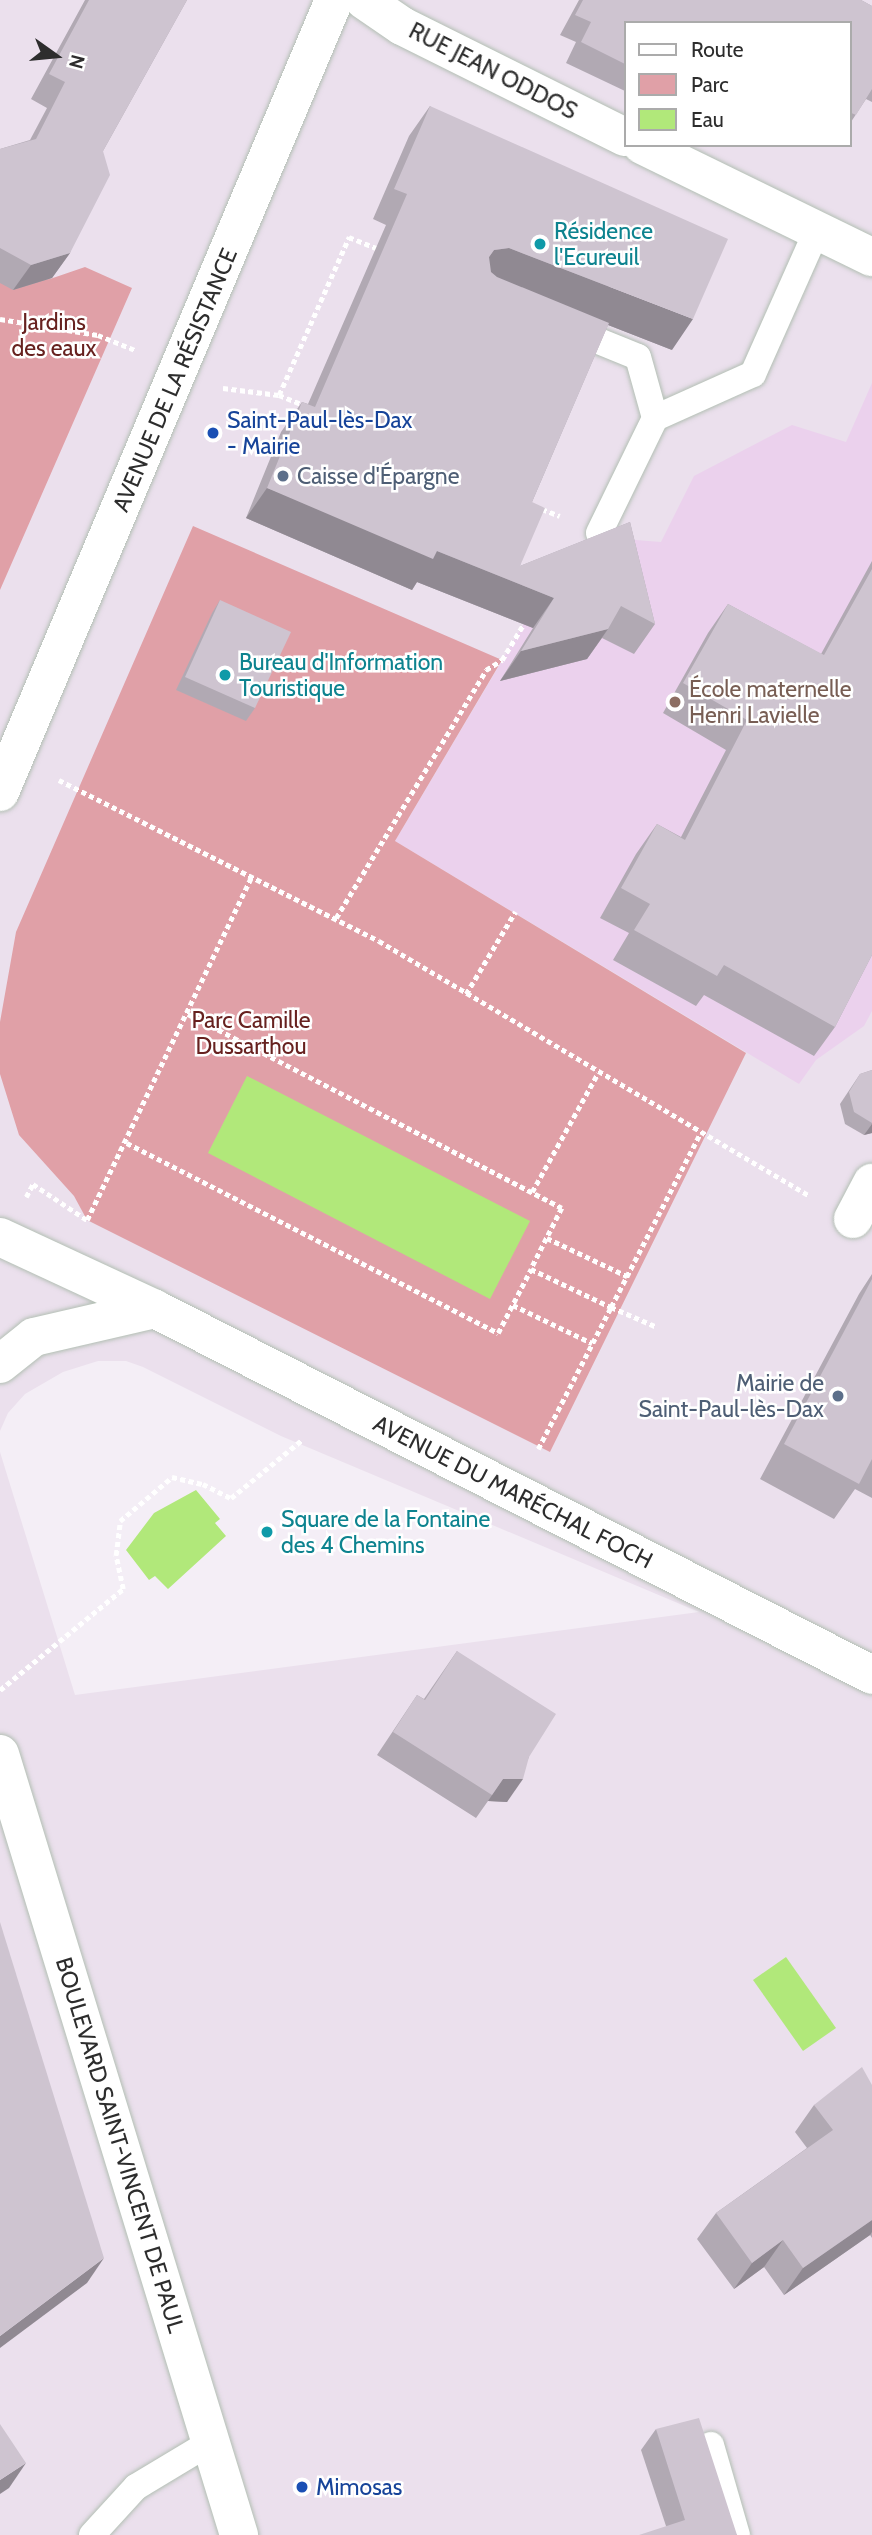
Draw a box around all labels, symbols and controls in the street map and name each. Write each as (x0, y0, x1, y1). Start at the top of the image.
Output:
street label: RUE JEAN ODDOS (404, 17, 582, 125)
north arrow (21, 21, 91, 91)
legend (624, 21, 851, 147)
text: Route (691, 37, 744, 62)
text: N (64, 52, 90, 71)
text: Parc (691, 72, 729, 97)
text: Eau (691, 107, 724, 132)
place label: Résidence l'Ecureuil (554, 217, 653, 271)
marker: Résidence l'Ecureuil (532, 236, 548, 252)
street label: AVENUE DE LA RÉSISTANCE (107, 244, 243, 516)
park label: Jardins des eaux (11, 308, 97, 362)
place label: Saint-Paul-lès-Dax - Mairie (227, 406, 412, 460)
marker: Saint-Paul-lès-Dax - Mairie (205, 425, 221, 441)
place label: Caisse d'Épargne (297, 462, 459, 490)
marker: Caisse d'Épargne (275, 468, 291, 484)
place label: Bureau d'Information Touristique (239, 648, 443, 702)
marker: Bureau d'Information Touristique (217, 667, 233, 683)
place label: École maternelle Henri Lavielle (689, 675, 851, 729)
marker: École maternelle Henri Lavielle (667, 694, 683, 710)
park label: Parc Camille Dussarthou (191, 1006, 311, 1060)
place label: Mairie de Saint-Paul-lès-Dax (639, 1369, 824, 1423)
marker: Mairie de Saint-Paul-lès-Dax (830, 1388, 846, 1404)
street label: AVENUE DU MARÉCHAL FOCH (369, 1409, 657, 1575)
place label: Square de la Fontaine des 4 Chemins (281, 1505, 490, 1559)
marker: Square de la Fontaine des 4 Chemins (259, 1524, 275, 1540)
street label: BOULEVARD SAINT-VINCENT DE PAUL (50, 1954, 190, 2336)
place label: Mimosas (316, 2473, 402, 2501)
marker: Mimosas (294, 2479, 310, 2495)

